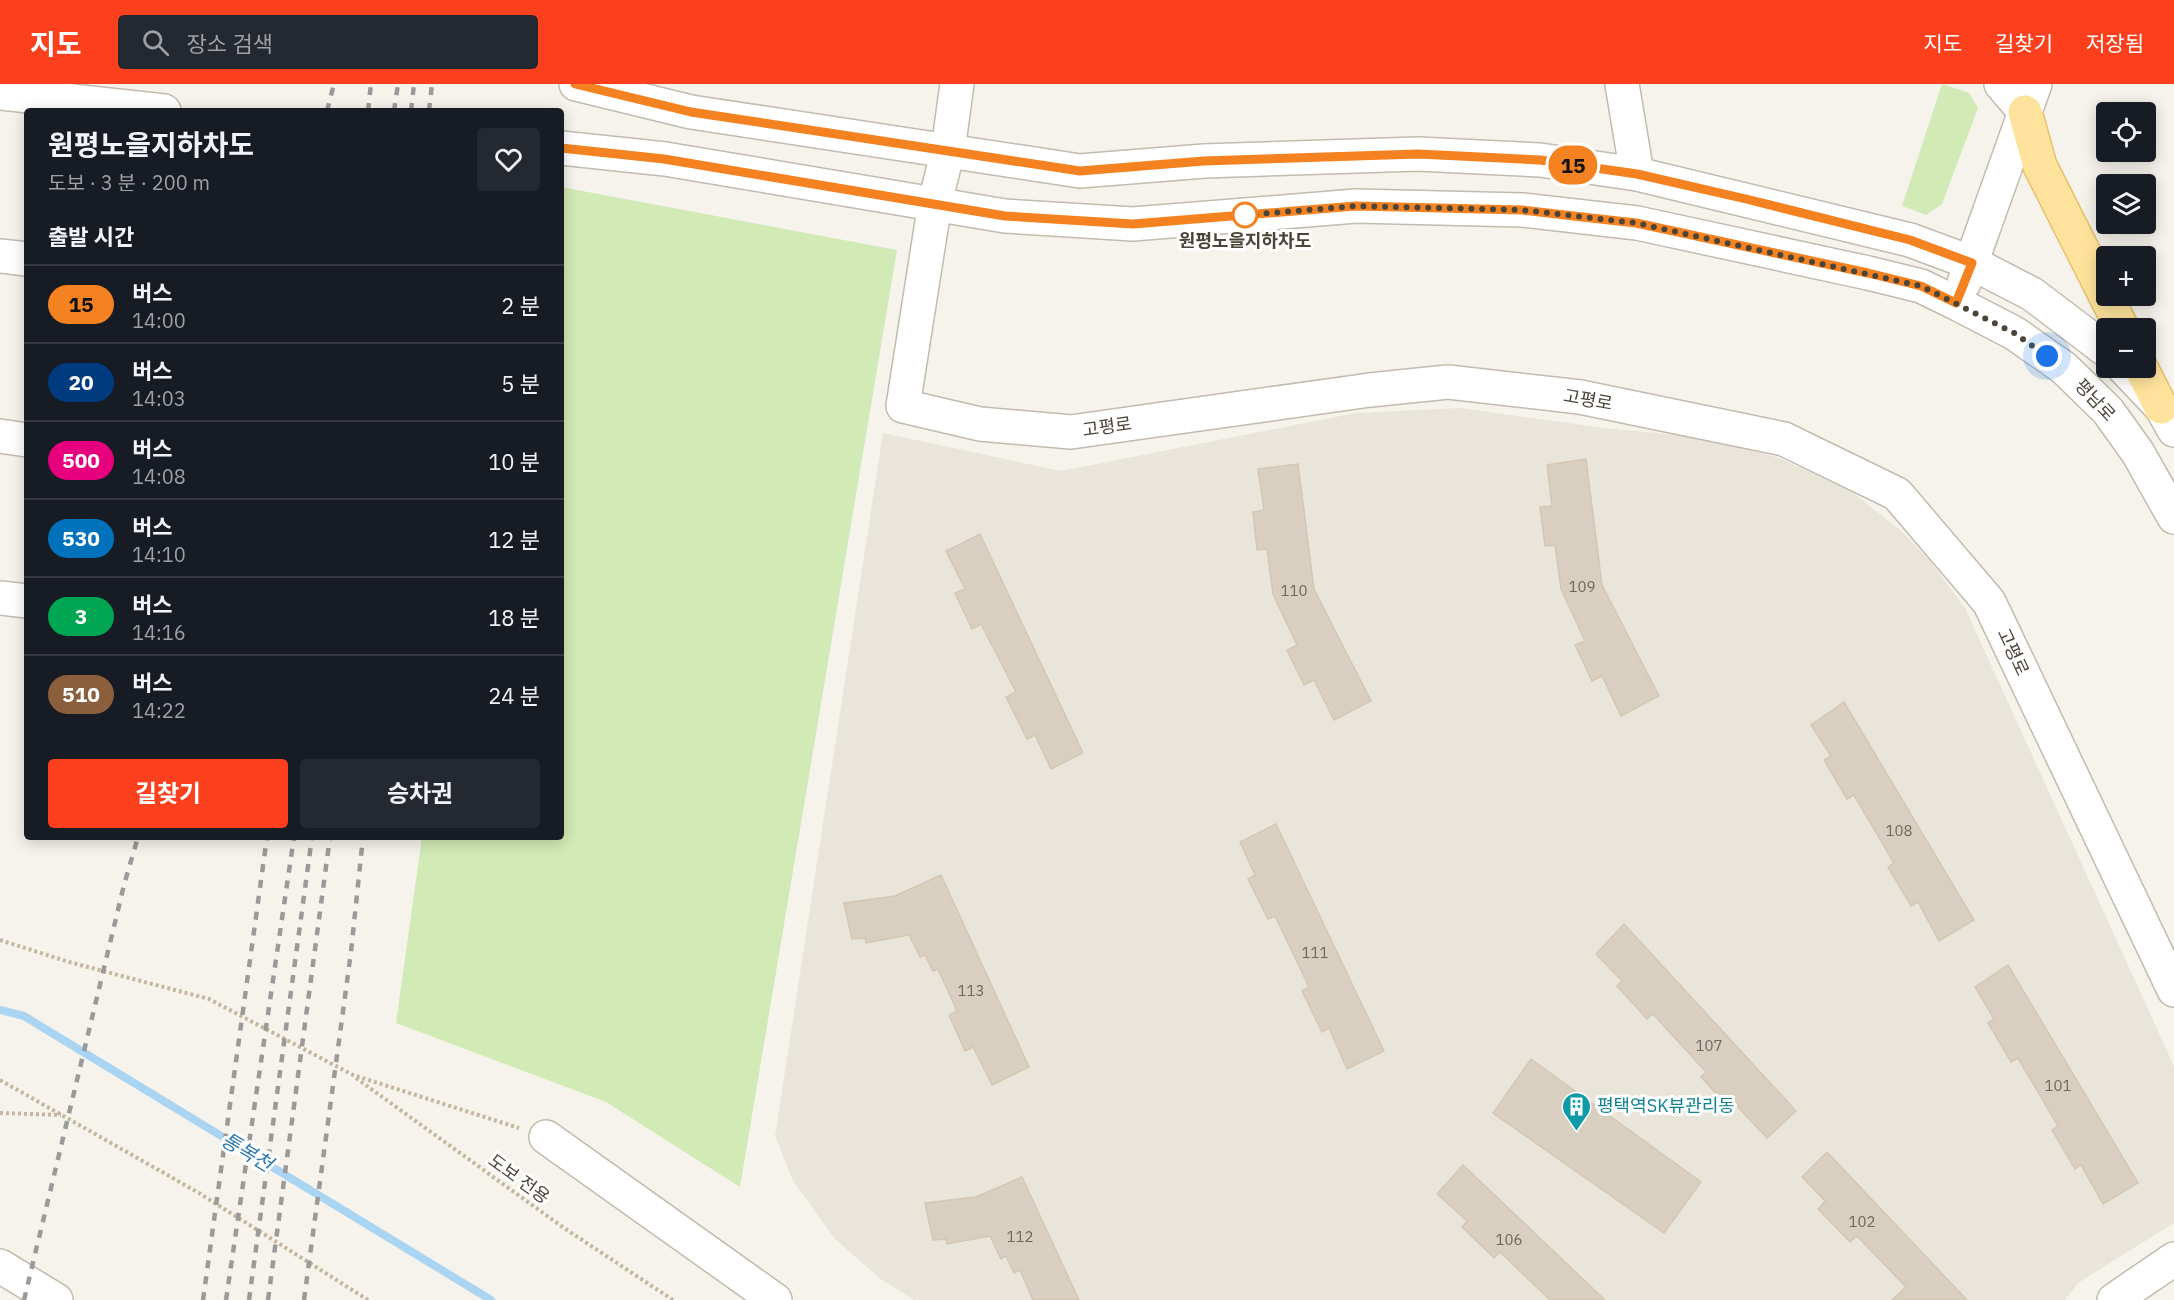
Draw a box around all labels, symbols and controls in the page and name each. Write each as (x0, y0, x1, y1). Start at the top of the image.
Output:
search box (118, 15, 538, 69)
text: 지도 (30, 25, 82, 62)
icon: search (139, 26, 172, 59)
text: 장소 검색 (187, 29, 273, 58)
text: 지도 (1923, 29, 1962, 57)
text: 길찾기 (1995, 29, 2053, 57)
text: 저장됨 (2086, 29, 2144, 57)
map controls (2096, 102, 2156, 378)
button: locate (2096, 102, 2156, 162)
text: 원평노을지하차도 (48, 126, 254, 163)
button: heart (477, 128, 540, 191)
line badge: 15 (1546, 146, 1600, 184)
text: 15 (1560, 151, 1586, 179)
text: 도보 · 3 분 · 200 m (48, 169, 210, 196)
button: layers (2096, 174, 2156, 234)
marker: 원평노을지하차도 (1232, 202, 1258, 228)
text: 출발 시간 (48, 222, 134, 251)
place label: 원평노을지하차도 (1179, 229, 1311, 252)
button: + (2096, 246, 2156, 306)
text: 버스 (132, 278, 172, 307)
text: 15 (68, 290, 94, 318)
text: 2 분 (501, 291, 540, 320)
text: 14:00 (132, 307, 186, 334)
button: − (2096, 318, 2156, 378)
your location (2032, 341, 2062, 371)
text: 버스 (132, 356, 172, 385)
text: 20 (68, 368, 94, 396)
text: 5 분 (501, 369, 540, 398)
street label: 평남로 (2070, 374, 2121, 426)
street label: 고평로 (1562, 384, 1615, 415)
text: 14:03 (132, 385, 186, 412)
street label: 고평로 (1081, 412, 1133, 441)
text: 버스 (132, 434, 172, 463)
text: 500 (62, 446, 100, 474)
text: 10 분 (488, 447, 540, 476)
text: 14:08 (132, 463, 186, 490)
text: 버스 (132, 512, 172, 541)
text: 530 (62, 524, 100, 552)
text: 12 분 (488, 525, 540, 554)
text: 14:10 (132, 541, 186, 568)
house number: 109 (1568, 577, 1596, 596)
house number: 110 (1280, 581, 1308, 600)
text: 버스 (132, 590, 172, 619)
text: 3 (75, 602, 87, 630)
text: 18 분 (488, 603, 540, 632)
text: 14:16 (132, 619, 186, 646)
street label: 고평로 (1993, 624, 2034, 679)
text: 버스 (132, 668, 172, 697)
text: 510 (62, 680, 100, 708)
text: 24 분 (488, 681, 540, 710)
text: 14:22 (132, 697, 186, 724)
button: 길찾기 (48, 759, 288, 828)
button: 승차권 (300, 759, 540, 828)
house number: 108 (1885, 821, 1913, 840)
house number: 111 (1301, 943, 1329, 962)
house number: 113 (957, 981, 985, 1000)
house number: 107 (1695, 1036, 1723, 1055)
house number: 101 (2044, 1076, 2072, 1095)
building icon: 평택역SK뷰관리동 (1560, 1090, 1592, 1132)
place label: 평택역SK뷰관리동 (1597, 1094, 1735, 1117)
water label: 통복천 (217, 1126, 280, 1179)
street label: 도보 전용 (484, 1149, 555, 1209)
house number: 102 (1848, 1212, 1876, 1231)
house number: 112 (1006, 1227, 1034, 1246)
house number: 106 (1495, 1230, 1523, 1249)

